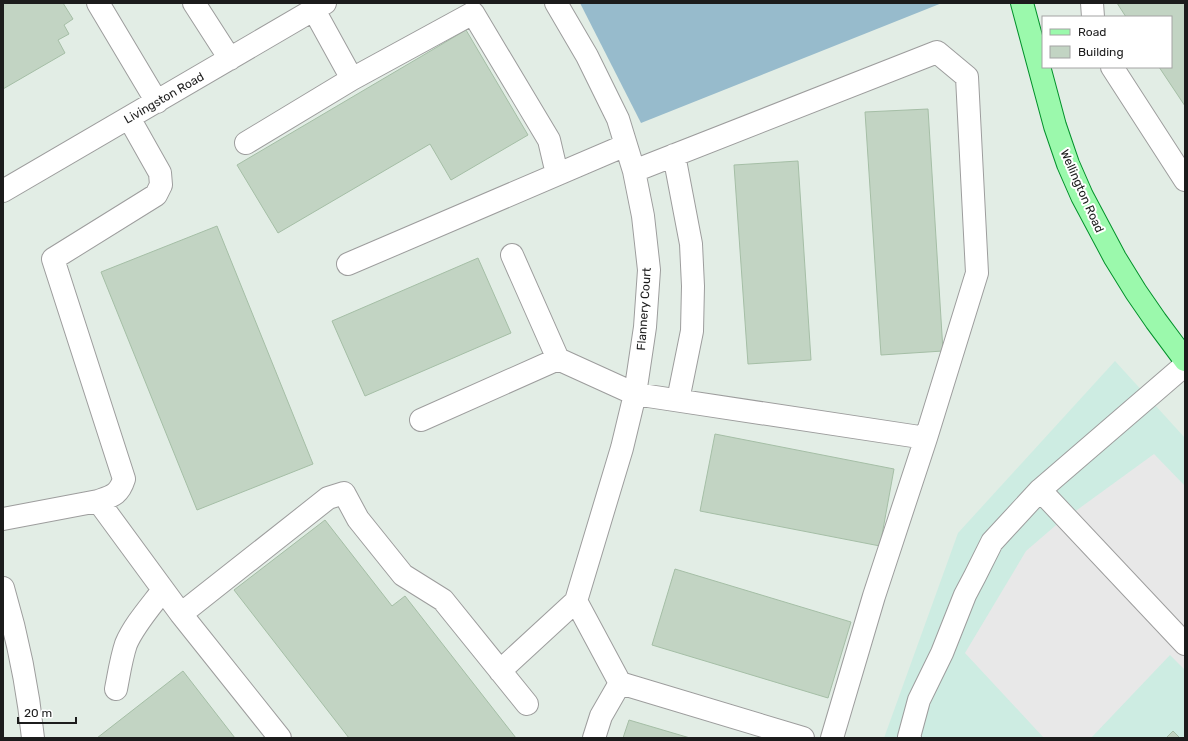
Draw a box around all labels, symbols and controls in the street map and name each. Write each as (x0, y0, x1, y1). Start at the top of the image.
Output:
legend (1042, 16, 1172, 68)
text: Road (1078, 25, 1106, 39)
text: Building (1078, 45, 1124, 59)
street label: Livingston Road (122, 69, 206, 127)
street label: Wellington Road (1057, 147, 1107, 235)
street label: Flannery Court (634, 267, 654, 351)
scale bar (18, 699, 76, 725)
text: 20 m (24, 706, 52, 720)

